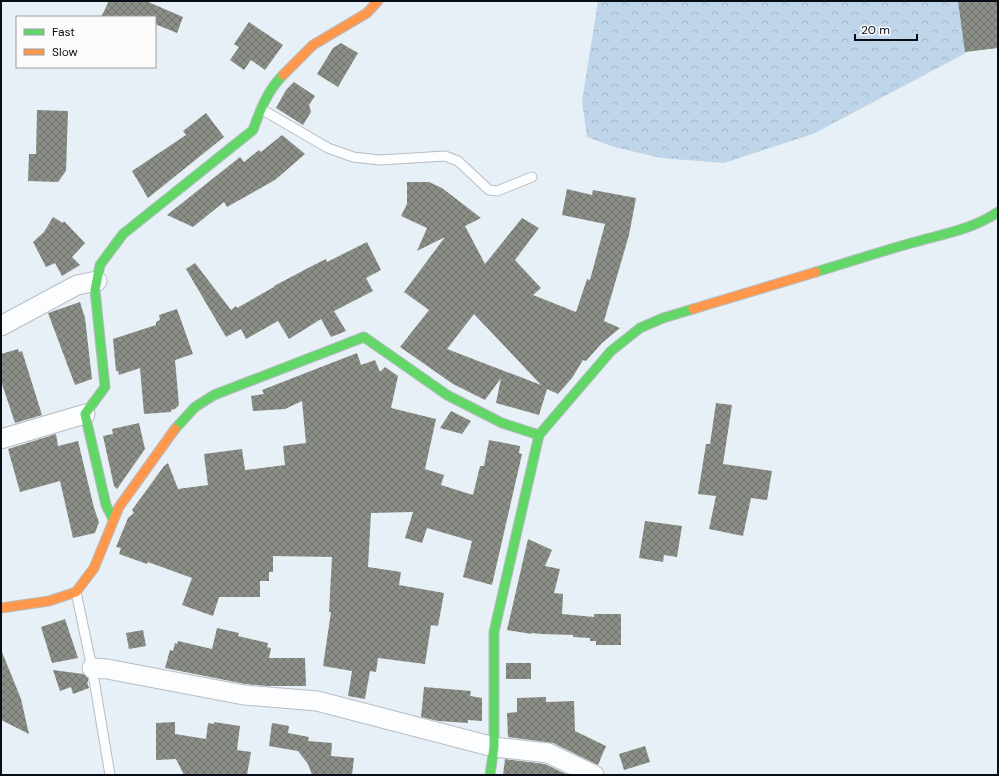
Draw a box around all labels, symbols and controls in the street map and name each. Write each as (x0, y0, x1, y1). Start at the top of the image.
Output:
legend (16, 16, 156, 68)
scale bar (855, 16, 917, 42)
text: 20 m (861, 22, 890, 38)
text: Fast (52, 24, 75, 40)
text: Slow (52, 44, 78, 60)

